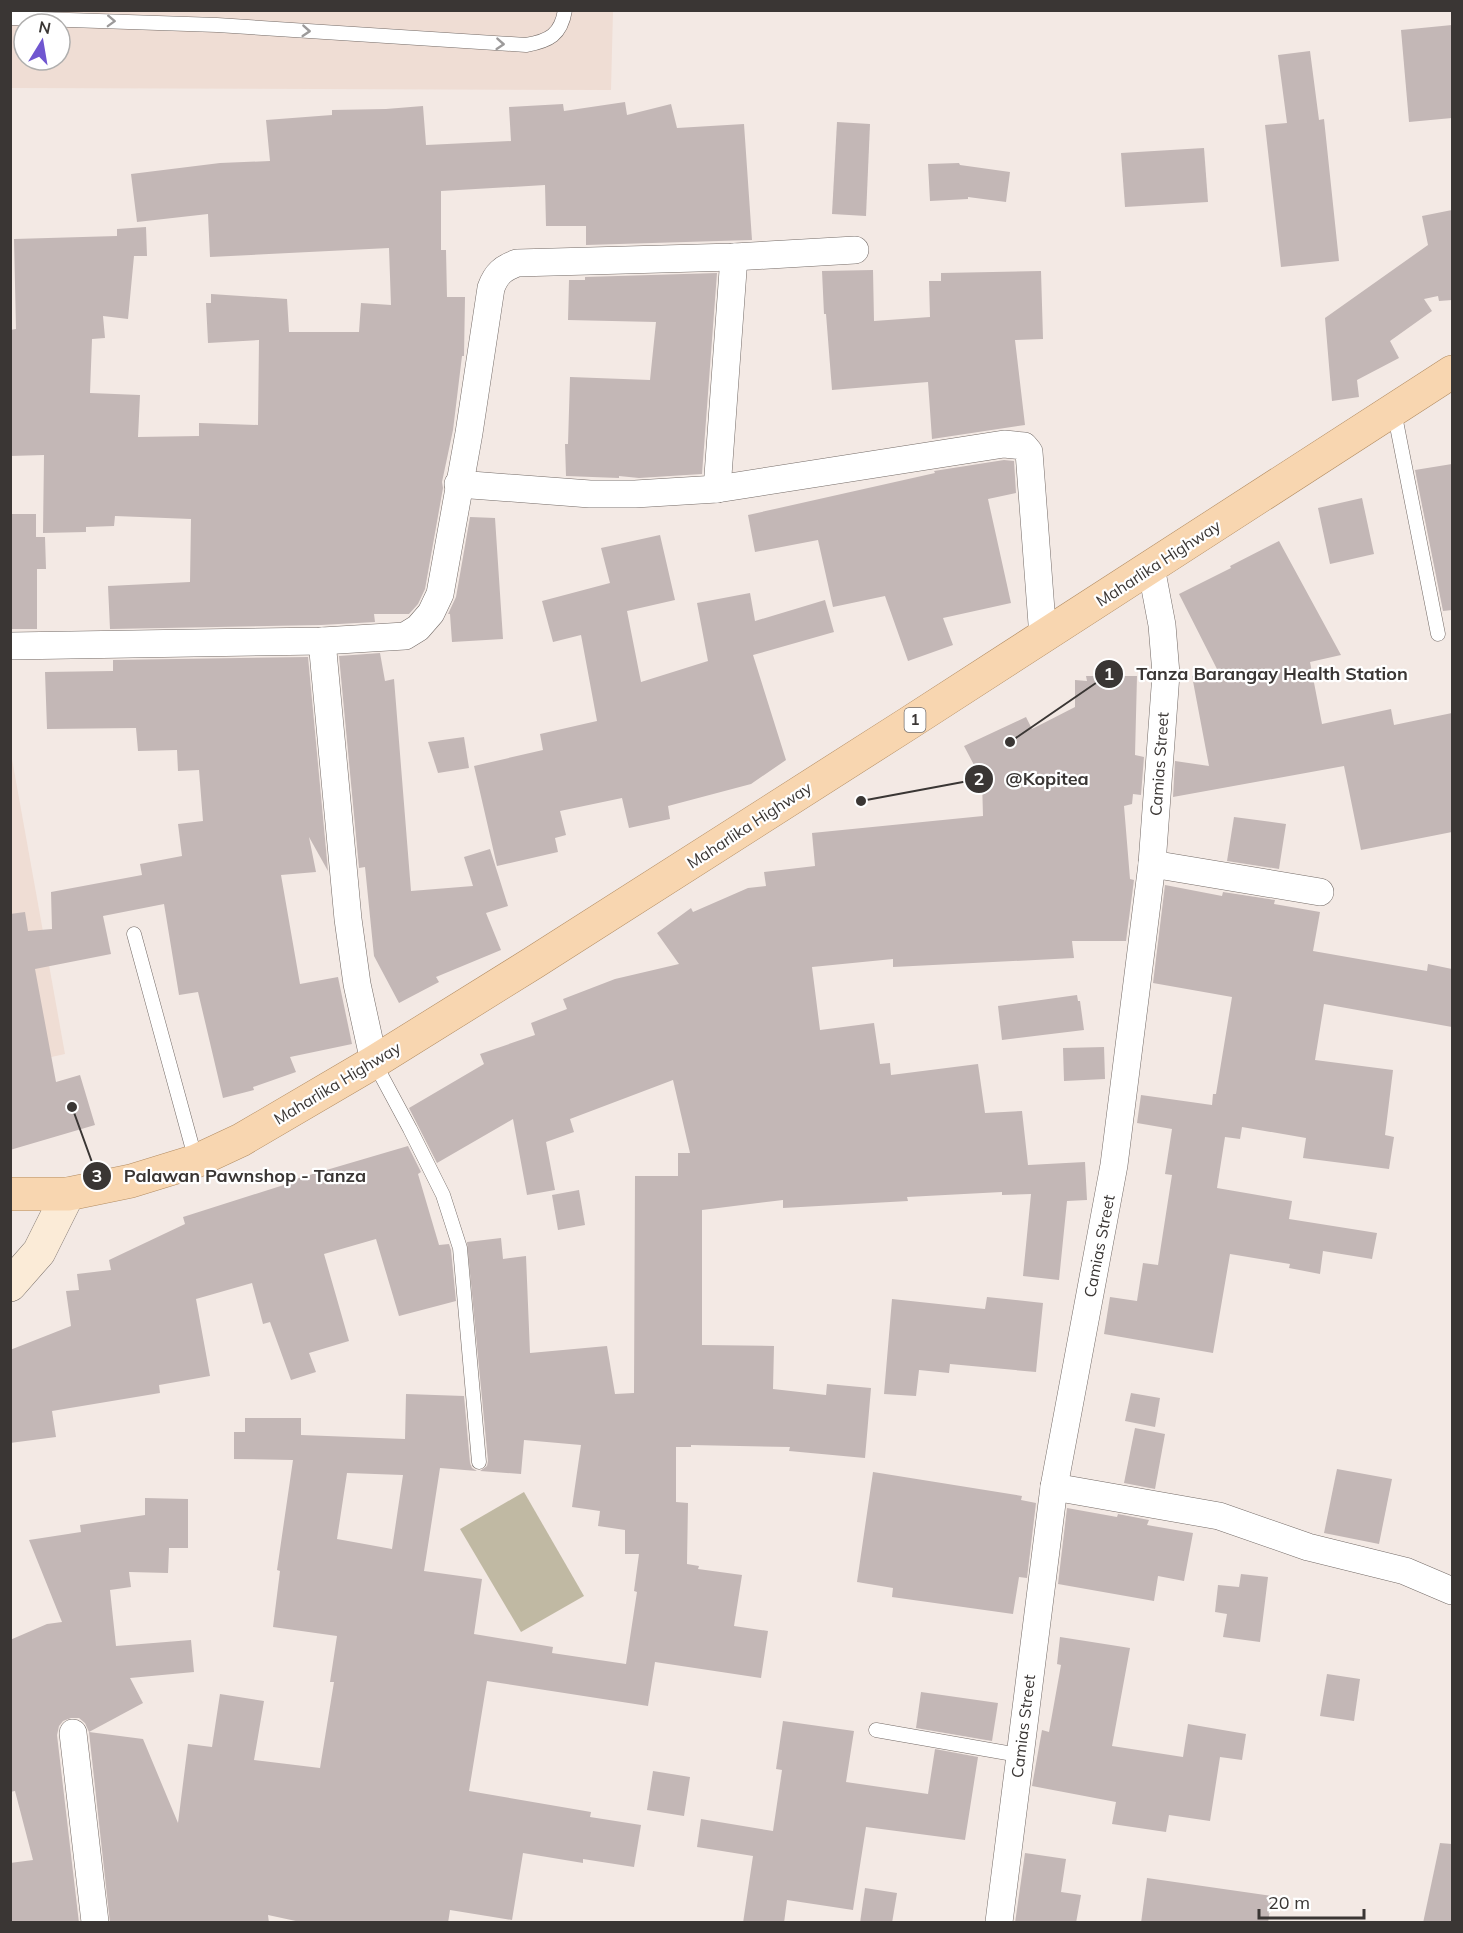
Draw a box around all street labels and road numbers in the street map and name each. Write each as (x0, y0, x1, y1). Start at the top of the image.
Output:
street label: Maharlika Highway (1092, 515, 1224, 611)
road number: 1 (904, 708, 926, 732)
street label: Camias Street (1145, 711, 1173, 817)
street label: Maharlika Highway (683, 777, 815, 873)
street label: Maharlika Highway (270, 1037, 404, 1129)
street label: Camias Street (1079, 1193, 1119, 1299)
street label: Camias Street (1007, 1673, 1039, 1779)

